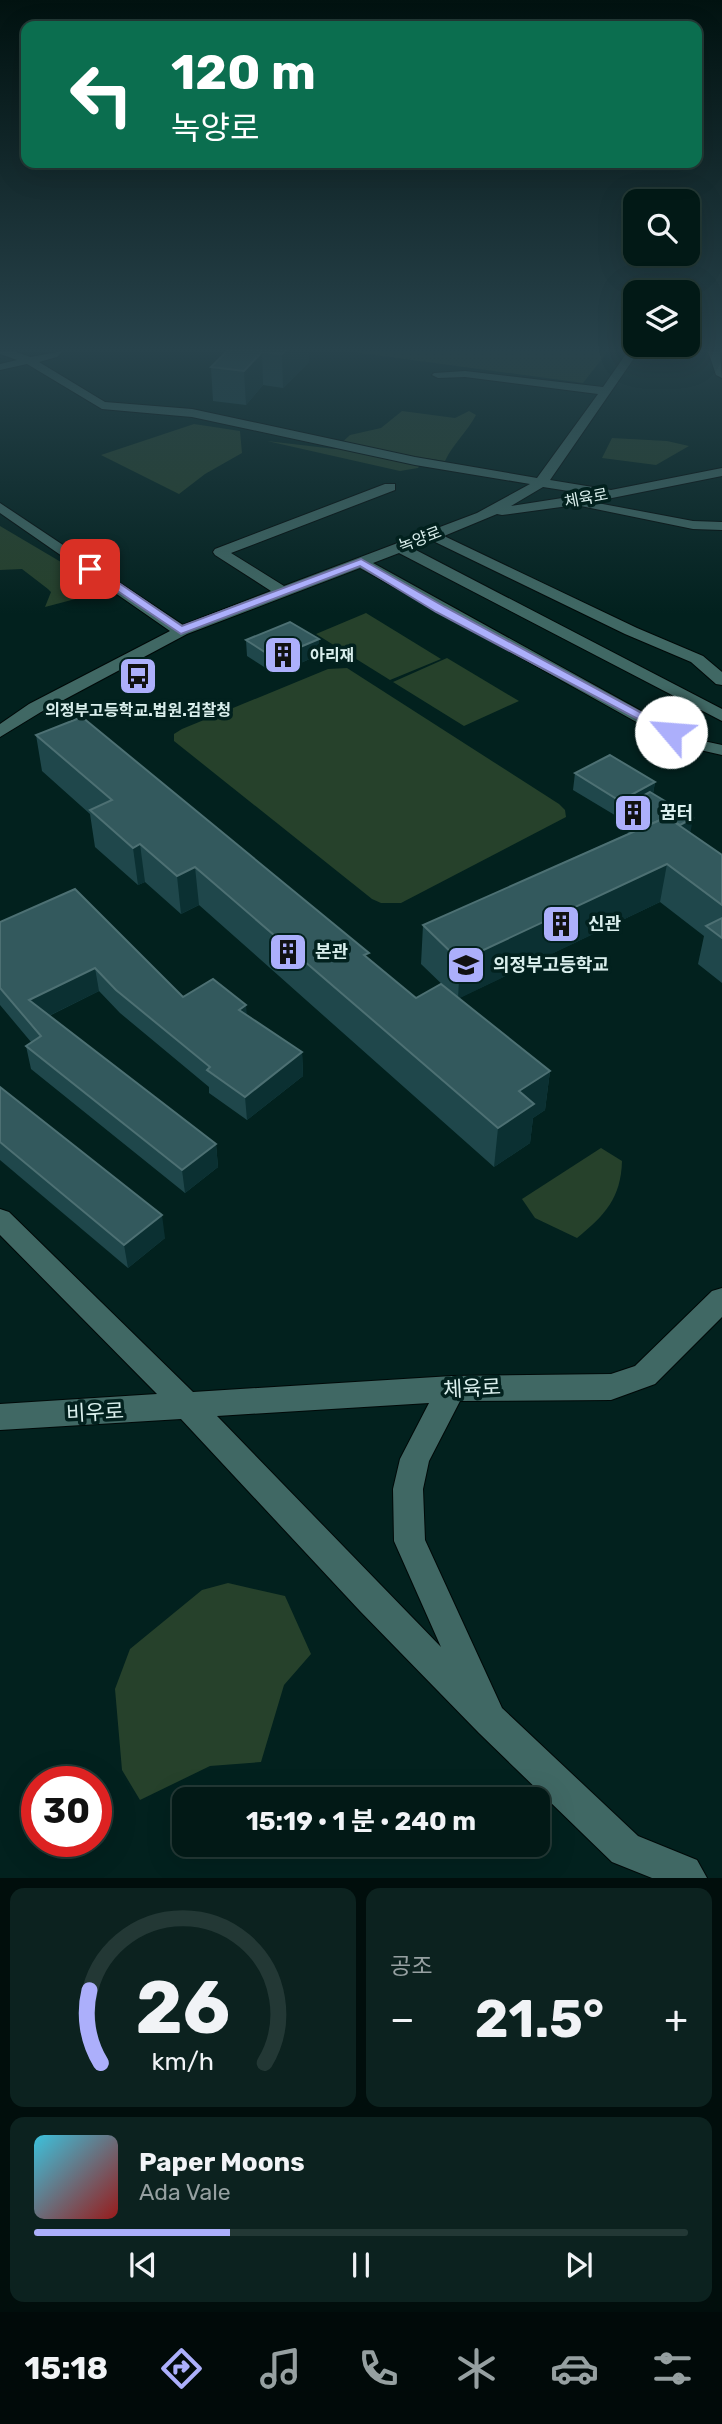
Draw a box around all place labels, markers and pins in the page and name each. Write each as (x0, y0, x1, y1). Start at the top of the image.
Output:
pin (60, 539, 120, 599)
building icon: 아리재 (262, 634, 304, 676)
place label: 아리재 (310, 646, 354, 665)
bus stop icon: 의정부고등학교.법원.검찰청 (117, 655, 159, 697)
place label: 의정부고등학교.법원.검찰청 (45, 701, 231, 720)
building icon: 꿈터 (612, 792, 654, 834)
place label: 꿈터 (660, 802, 693, 824)
building icon: 신관 (540, 903, 582, 945)
place label: 신관 (588, 913, 622, 935)
building icon: 본관 (267, 931, 309, 973)
place label: 본관 (315, 941, 349, 963)
school or university icon: 의정부고등학교 (445, 944, 487, 986)
place label: 의정부고등학교 (493, 954, 609, 976)

